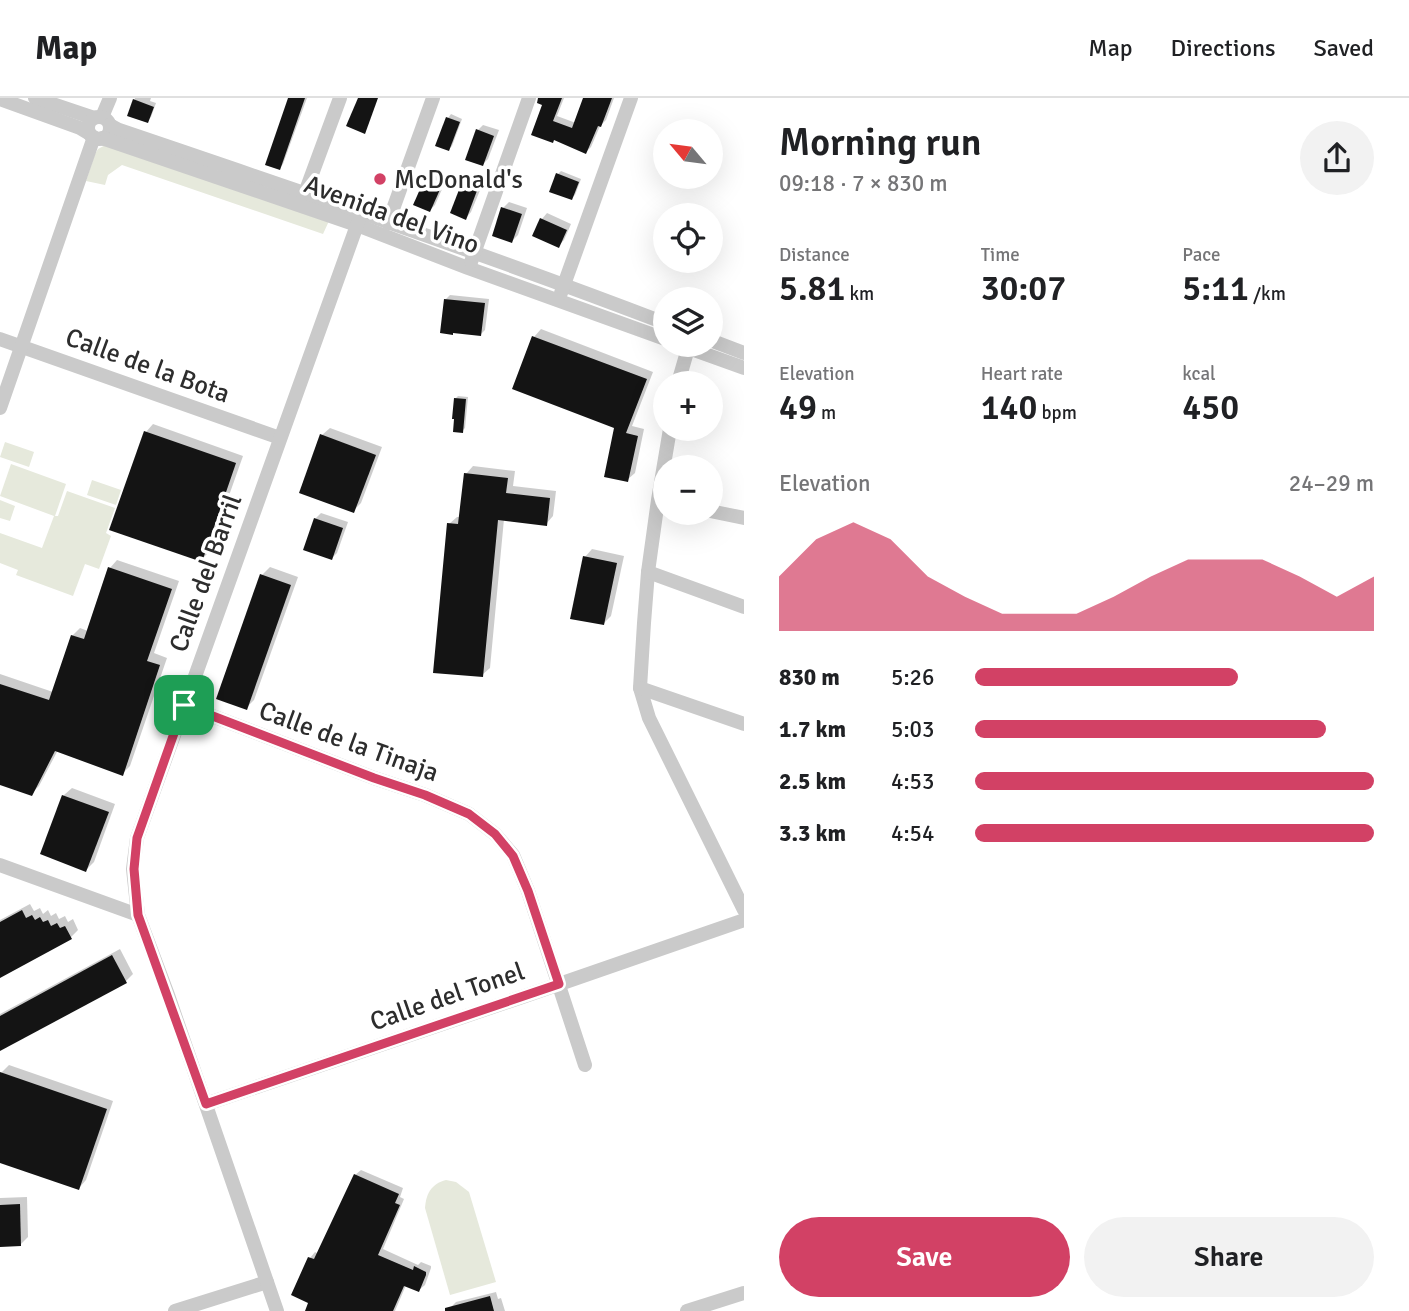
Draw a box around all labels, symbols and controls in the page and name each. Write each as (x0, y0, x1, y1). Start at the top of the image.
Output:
text: Map (35, 28, 97, 69)
text: Map (1088, 33, 1133, 63)
text: Directions (1171, 33, 1276, 63)
text: Saved (1314, 33, 1374, 63)
north arrow (653, 119, 723, 189)
map controls (653, 119, 723, 525)
text: Morning run (779, 119, 982, 166)
button: share (1300, 121, 1374, 195)
place label: McDonald's (394, 164, 523, 196)
street label: Avenida del Vino (300, 168, 483, 261)
text: 09:18 · 7 × 830 m (779, 169, 948, 198)
marker: McDonald's (372, 171, 388, 187)
button: locate (653, 203, 723, 273)
text: Distance (779, 243, 850, 267)
text: Time (981, 243, 1020, 267)
text: Pace (1182, 243, 1221, 267)
text: 5.81 (779, 267, 845, 310)
text: 30:07 (981, 267, 1066, 310)
text: 5:11 (1182, 267, 1249, 310)
text: km (845, 282, 874, 306)
text: /km (1249, 282, 1286, 306)
button: layers (653, 287, 723, 357)
street label: Calle de la Bota (61, 321, 234, 410)
text: Elevation (779, 362, 855, 386)
text: Heart rate (981, 362, 1063, 386)
text: kcal (1182, 362, 1216, 386)
button: + (653, 371, 723, 441)
text: 49 (779, 386, 817, 429)
text: 140 (981, 386, 1037, 429)
text: 450 (1182, 386, 1239, 429)
text: m (817, 401, 836, 425)
text: bpm (1037, 401, 1077, 425)
button: − (653, 455, 723, 525)
text: Elevation (779, 469, 871, 498)
text: 24–29 m (1289, 469, 1374, 498)
street label: Calle del Barril (163, 490, 249, 657)
text: 830 m (779, 663, 840, 692)
text: 5:26 (891, 663, 934, 692)
pin (154, 675, 214, 735)
icon: arrive (165, 686, 203, 724)
street label: Calle de la Tinaja (254, 695, 443, 789)
text: 1.7 km (779, 715, 846, 744)
text: 5:03 (891, 715, 934, 744)
text: 2.5 km (779, 767, 846, 796)
text: 4:53 (891, 767, 934, 796)
text: 3.3 km (779, 819, 846, 848)
text: 4:54 (891, 819, 934, 848)
street label: Calle del Tonel (366, 956, 529, 1038)
button: Save (779, 1217, 1070, 1297)
button: Share (1084, 1217, 1374, 1297)

